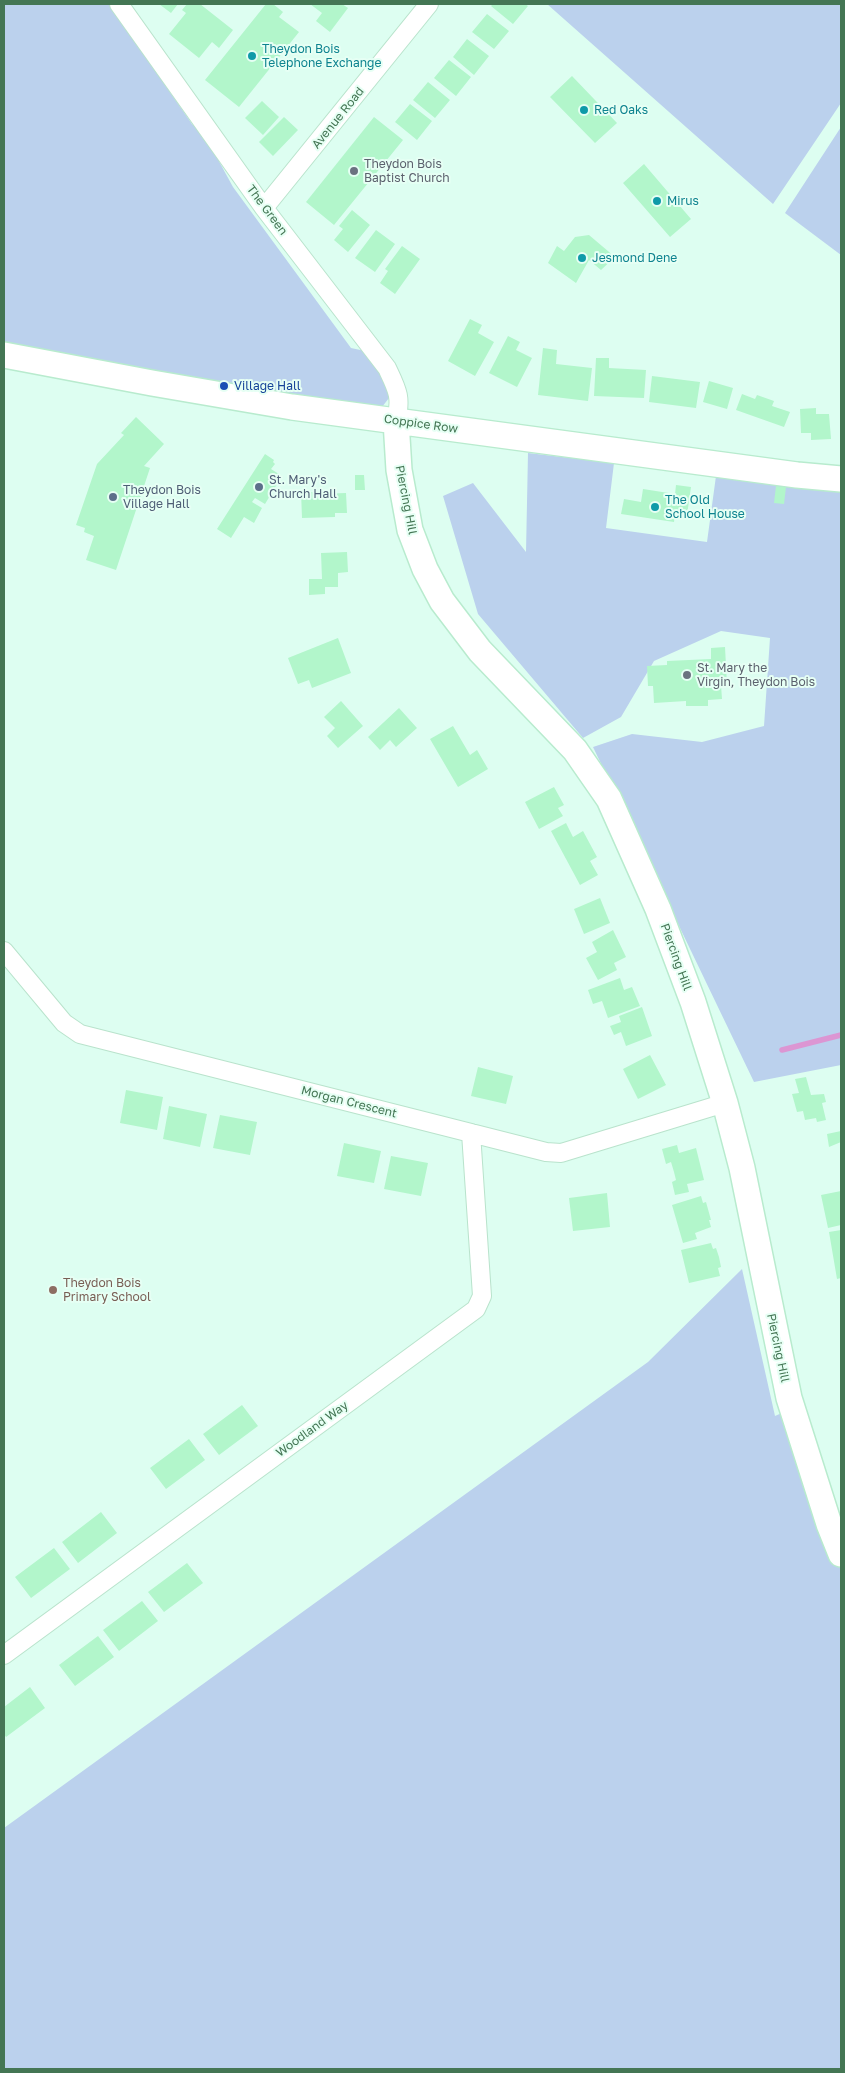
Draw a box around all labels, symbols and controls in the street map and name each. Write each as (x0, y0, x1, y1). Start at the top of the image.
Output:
place label: Theydon Bois Telephone Exchange (262, 42, 381, 70)
marker: Theydon Bois Telephone Exchange (246, 50, 258, 62)
street label: Avenue Road (309, 84, 367, 152)
place label: Red Oaks (594, 103, 648, 117)
marker: Red Oaks (578, 104, 590, 116)
place label: Theydon Bois Baptist Church (364, 157, 450, 185)
marker: Theydon Bois Baptist Church (348, 165, 360, 177)
street label: The Green (243, 182, 291, 238)
place label: Mirus (667, 194, 699, 208)
marker: Mirus (651, 195, 663, 207)
place label: Jesmond Dene (592, 251, 677, 265)
marker: Jesmond Dene (576, 252, 588, 264)
place label: Village Hall (234, 379, 301, 393)
marker: Village Hall (218, 380, 230, 392)
street label: Coppice Row (383, 412, 459, 436)
street label: Piercing Hill (392, 464, 420, 536)
place label: St. Mary's Church Hall (269, 473, 337, 501)
marker: St. Mary's Church Hall (253, 481, 265, 493)
place label: Theydon Bois Village Hall (123, 483, 201, 511)
marker: Theydon Bois Village Hall (107, 491, 119, 503)
place label: The Old School House (665, 493, 745, 521)
marker: The Old School House (649, 501, 661, 513)
place label: St. Mary the Virgin, Theydon Bois (697, 661, 815, 689)
marker: St. Mary the Virgin, Theydon Bois (681, 669, 693, 681)
street label: Piercing Hill (657, 922, 695, 992)
street label: Morgan Crescent (300, 1083, 398, 1121)
place label: Theydon Bois Primary School (63, 1276, 151, 1304)
marker: Theydon Bois Primary School (47, 1284, 59, 1296)
street label: Piercing Hill (764, 1312, 792, 1384)
street label: Woodland Way (273, 1398, 351, 1460)

